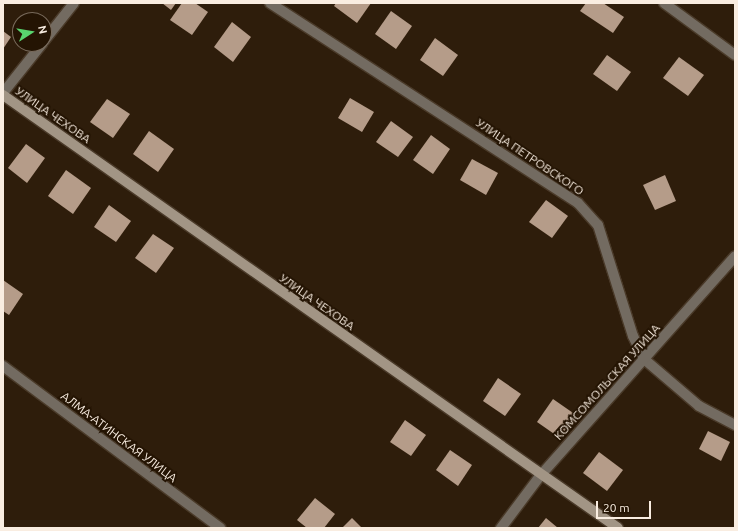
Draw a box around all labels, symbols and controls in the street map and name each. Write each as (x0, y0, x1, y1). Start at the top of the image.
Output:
north arrow (12, 12, 52, 52)
text: N (36, 24, 49, 35)
street label: УЛИЦА ЧЕХОВА (13, 84, 93, 146)
street label: УЛИЦА ПЕТРОВСКОГО (473, 116, 587, 198)
street label: УЛИЦА ЧЕХОВА (277, 271, 357, 333)
street label: КОМСОМОЛЬСКАЯ УЛИЦА (551, 321, 663, 443)
street label: АЛМА-АТИНСКАЯ УЛИЦА (58, 389, 180, 485)
scale bar (598, 493, 653, 519)
text: 20 m (603, 501, 630, 514)

